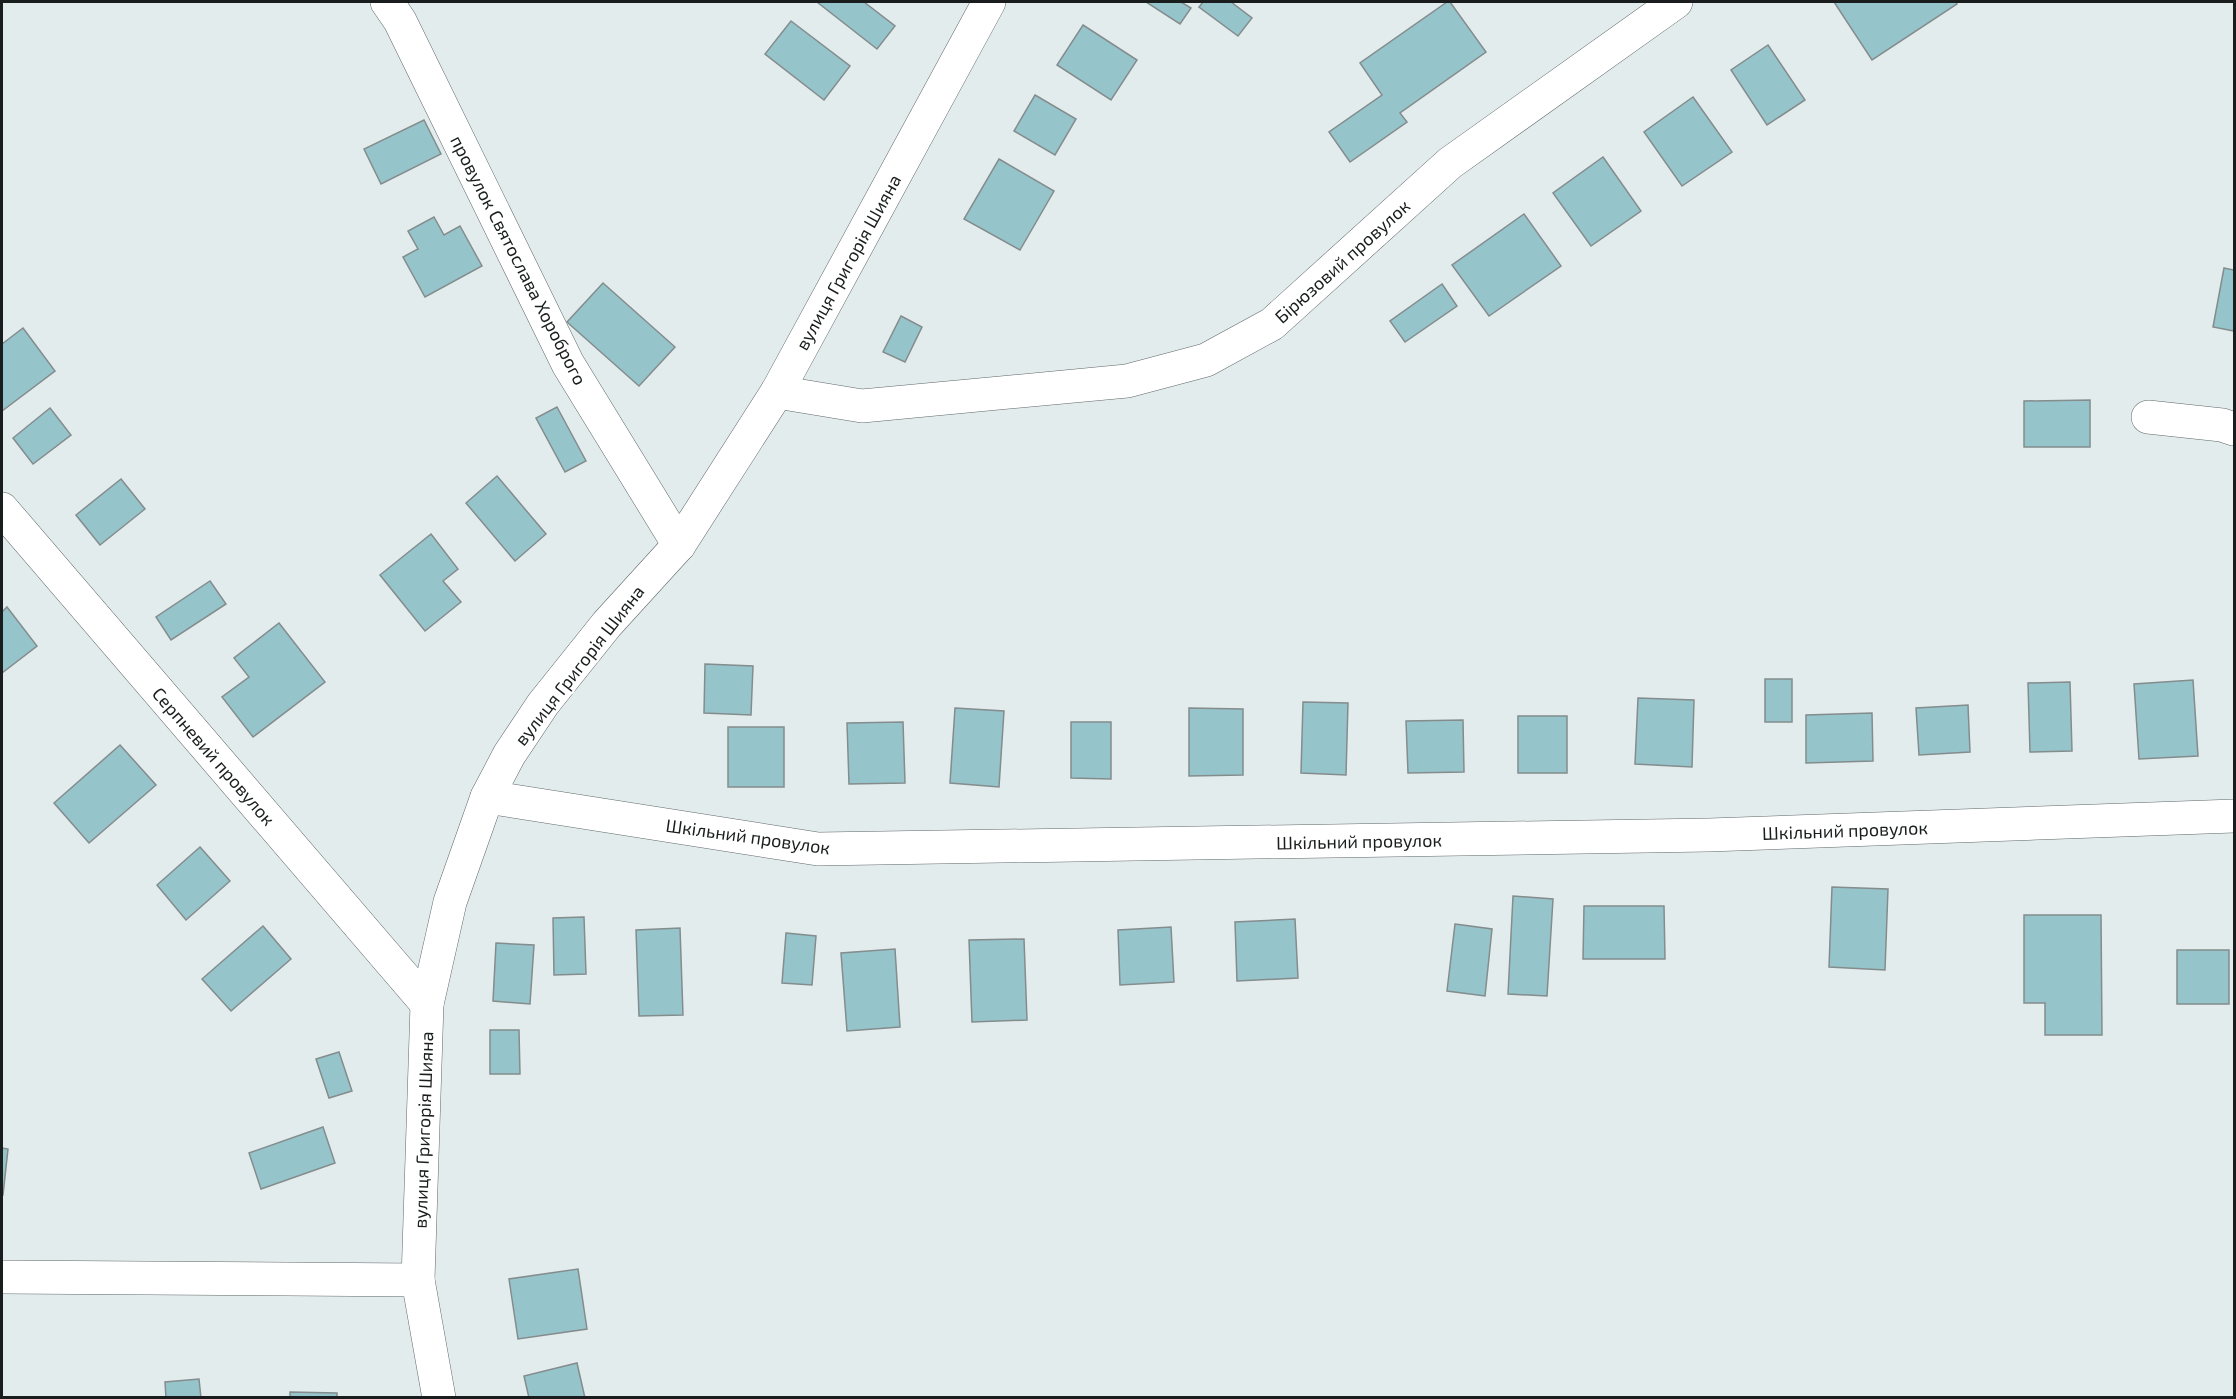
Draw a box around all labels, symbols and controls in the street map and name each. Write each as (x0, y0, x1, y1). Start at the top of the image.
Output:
street label: провулок Святослава Хороброго (446, 131, 592, 389)
street label: вулиця Григорія Шияна (791, 170, 905, 354)
street label: Бірюзовий провулок (1270, 194, 1414, 328)
street label: вулиця Григорія Шияна (510, 581, 648, 749)
street label: Серпневий провулок (148, 682, 280, 830)
street label: Шкільний провулок (664, 814, 832, 858)
street label: Шкільний провулок (1762, 816, 1929, 844)
street label: Шкільний провулок (1276, 829, 1442, 853)
street label: вулиця Григорія Шияна (409, 1031, 437, 1229)

